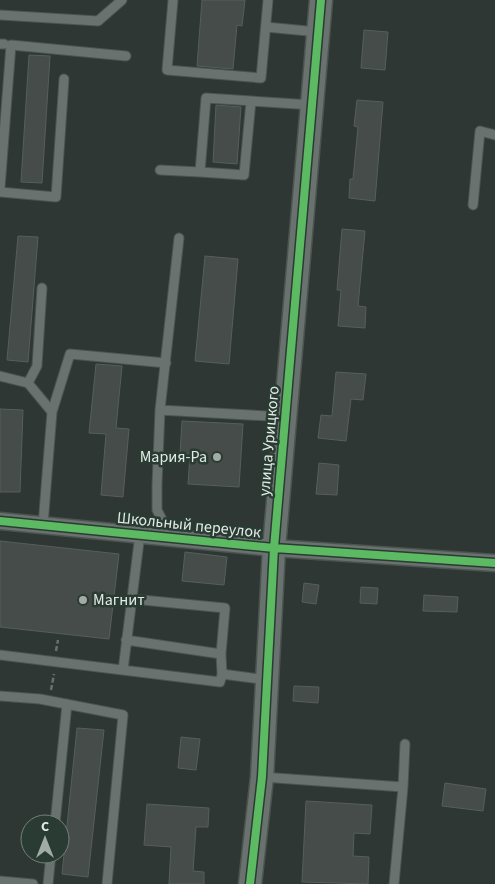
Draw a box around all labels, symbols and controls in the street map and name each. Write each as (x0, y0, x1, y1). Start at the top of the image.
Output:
street label: улица Урицкого (253, 385, 285, 497)
place label: Мария-Ра (140, 446, 207, 468)
marker: Мария-Ра (211, 451, 223, 463)
street label: Школьный переулок (116, 506, 262, 544)
place label: Магнит (93, 589, 145, 611)
marker: Магнит (77, 594, 89, 606)
north arrow (20, 814, 70, 864)
text: С (41, 817, 49, 837)

